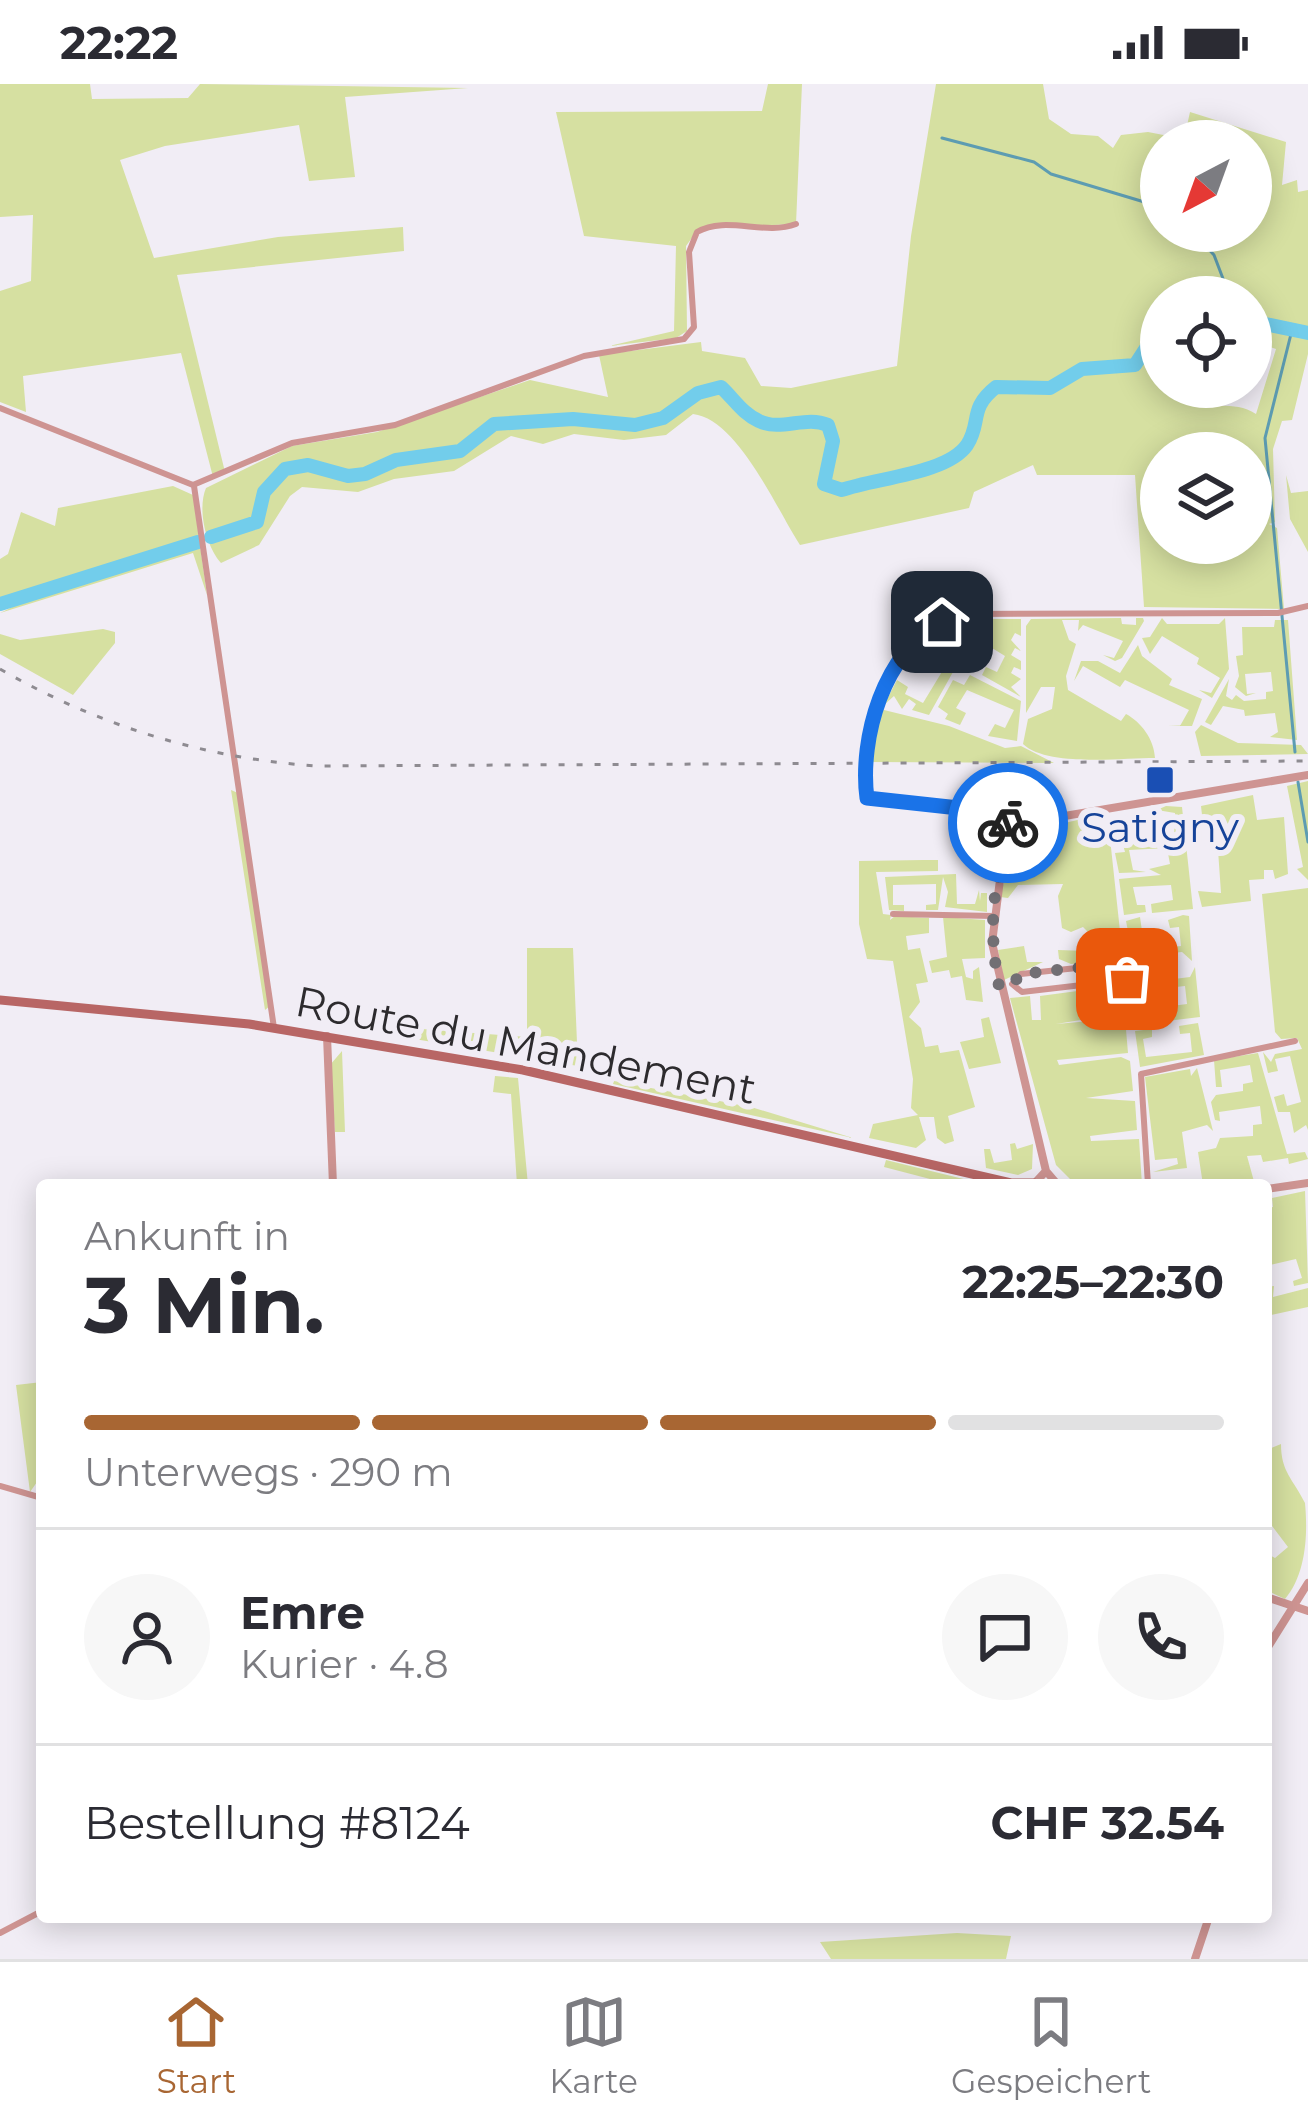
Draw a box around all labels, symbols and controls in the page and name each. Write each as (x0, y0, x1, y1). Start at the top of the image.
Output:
text: 22:22 (60, 15, 178, 70)
north arrow (1140, 120, 1272, 252)
map controls (1140, 120, 1272, 564)
button: locate (1140, 276, 1272, 408)
button: layers (1140, 432, 1272, 564)
pin (891, 571, 993, 673)
icon: home (909, 589, 975, 655)
courier (948, 763, 1068, 883)
marker: Satigny (1144, 764, 1176, 796)
icon: bike (975, 790, 1041, 856)
place label: Satigny (1081, 801, 1239, 853)
pin (1076, 928, 1178, 1030)
icon: bag (1094, 946, 1160, 1012)
street label: Route du Mandement (291, 975, 761, 1115)
text: Ankunft in (84, 1212, 290, 1260)
text: 22:25–22:30 (962, 1254, 1224, 1309)
text: 3 Min. (84, 1257, 325, 1353)
text: Unterwegs · 290 m (84, 1448, 453, 1496)
button: person (84, 1574, 210, 1700)
button: chat (942, 1574, 1068, 1700)
button: phone (1098, 1574, 1224, 1700)
text: Emre (240, 1585, 365, 1640)
text: Kurier · 4.8 (240, 1640, 449, 1688)
text: Bestellung #8124 (84, 1795, 470, 1850)
text: CHF 32.54 (991, 1795, 1224, 1850)
tab: Start (157, 1989, 236, 2101)
tab: Karte (549, 1989, 638, 2101)
tab: Gespeichert (951, 1989, 1151, 2101)

